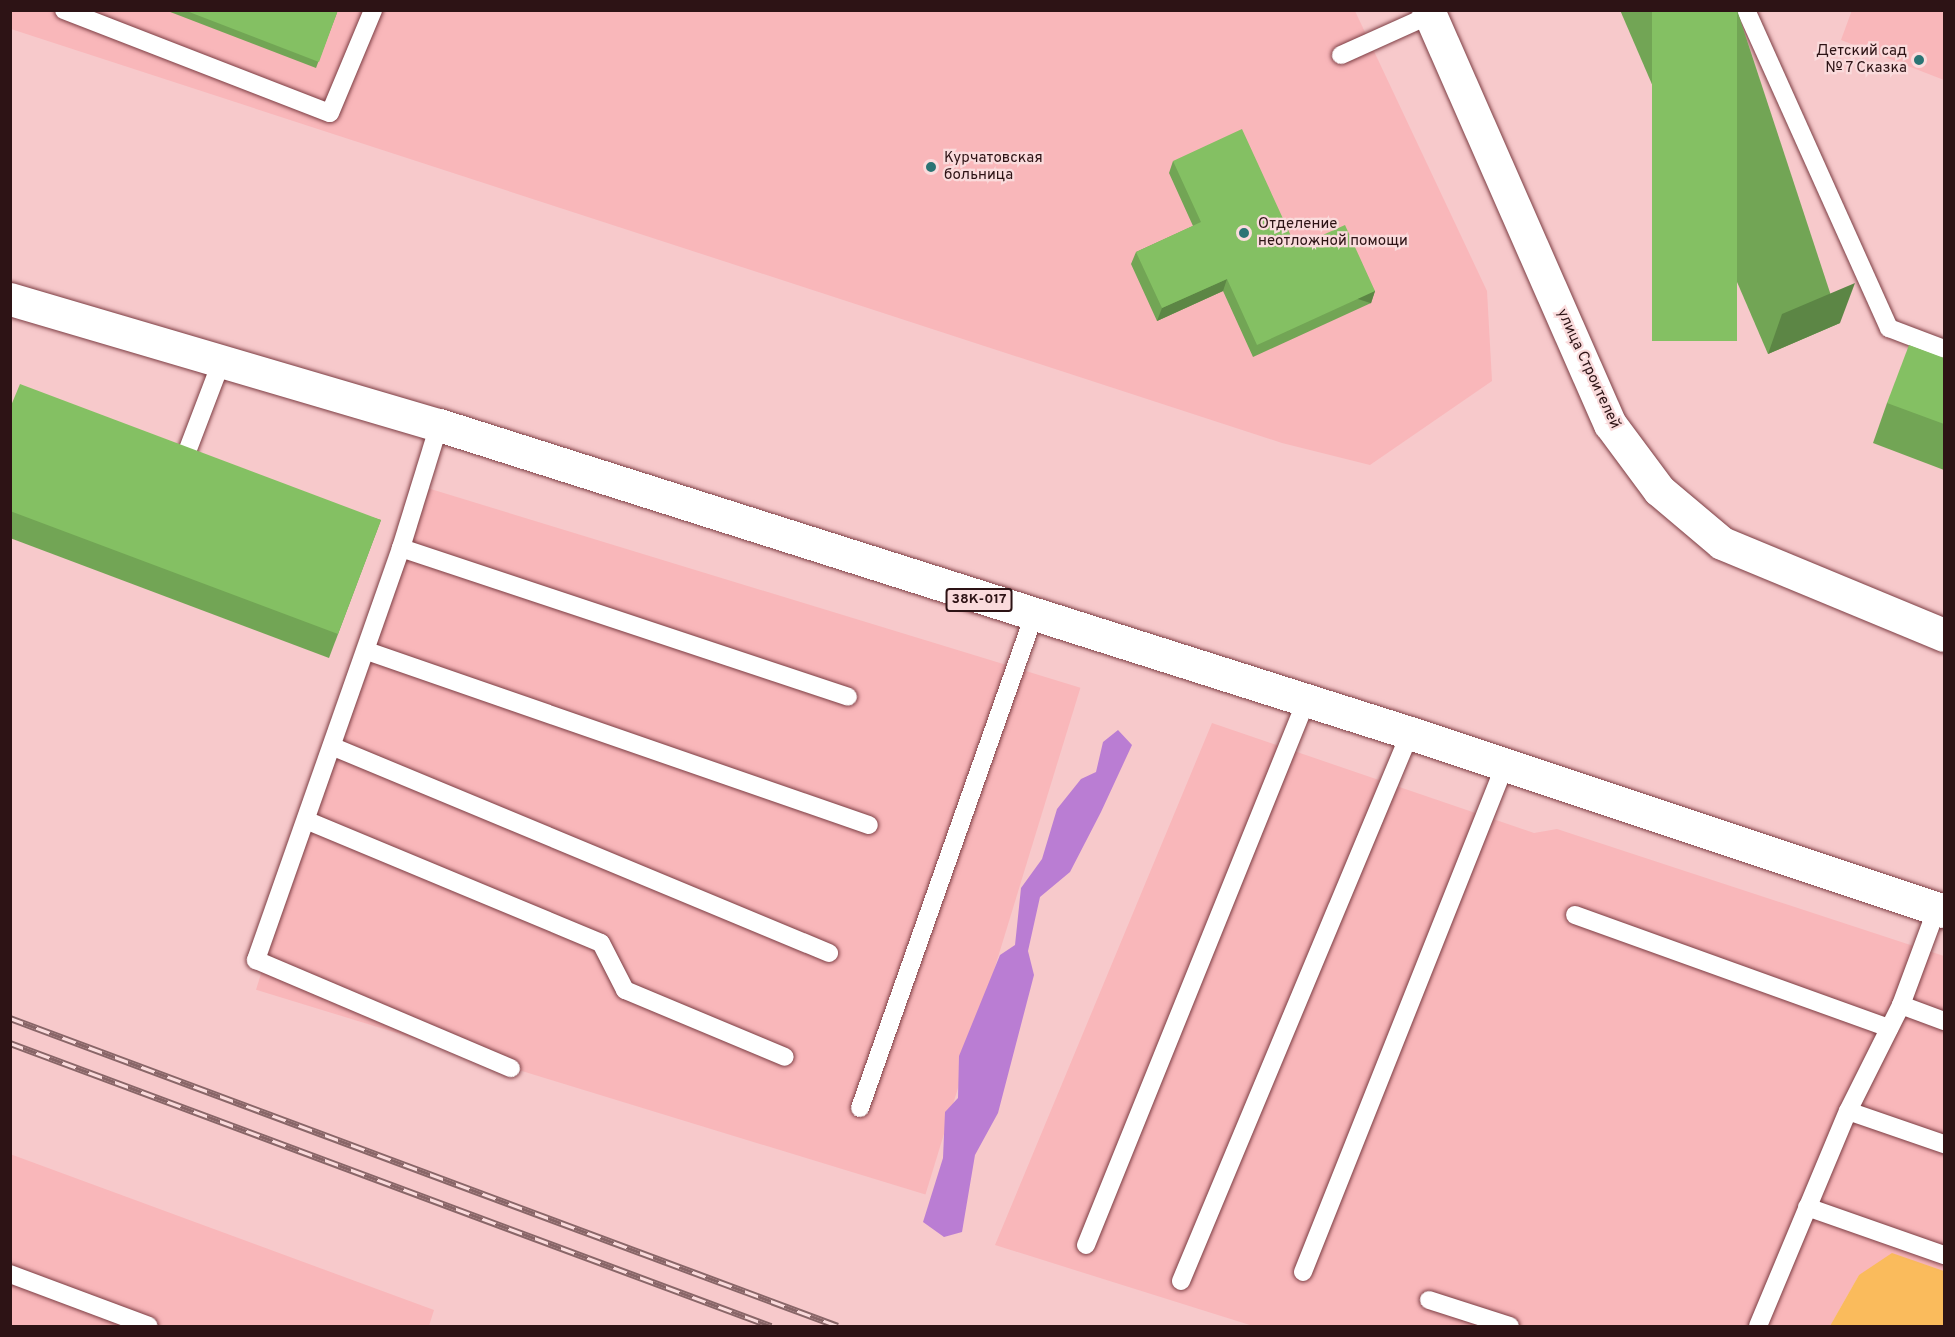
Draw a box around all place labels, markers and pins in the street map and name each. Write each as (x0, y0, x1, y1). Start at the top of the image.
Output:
place label: Детский сад № 7 Сказка (1816, 42, 1907, 77)
marker: Детский сад № 7 Сказка (1912, 53, 1926, 67)
place label: Курчатовская больница (944, 149, 1043, 184)
marker: Курчатовская больница (922, 158, 940, 176)
place label: Отделение неотложной помощи (1258, 215, 1408, 250)
marker: Отделение неотложной помощи (1235, 224, 1253, 242)

